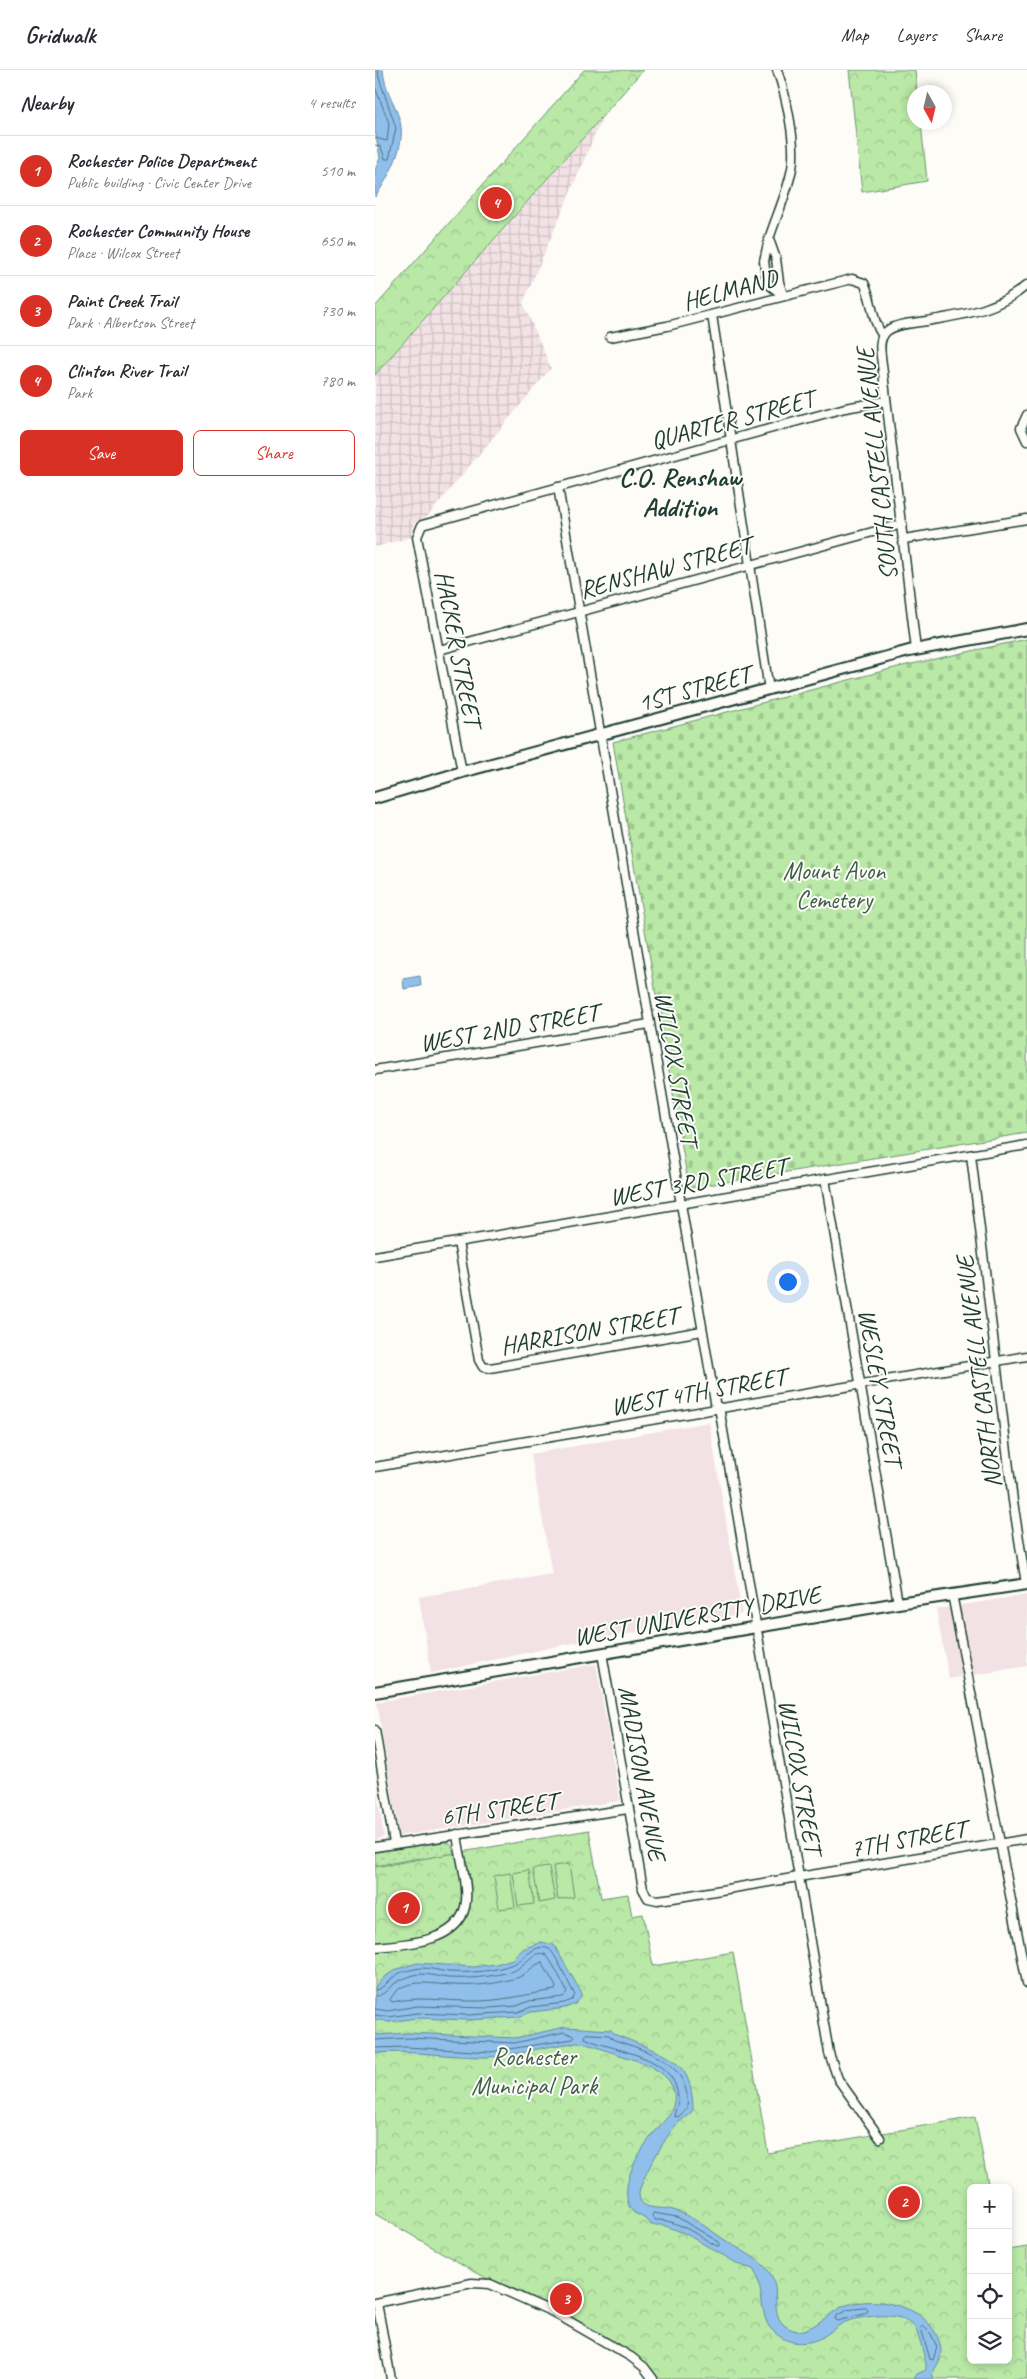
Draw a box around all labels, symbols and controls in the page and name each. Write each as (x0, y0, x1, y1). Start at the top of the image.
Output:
text: Gridwalk (25, 20, 95, 50)
text: Map (841, 24, 869, 46)
text: Layers (897, 24, 936, 46)
text: Share (964, 24, 1002, 46)
north arrow (907, 85, 952, 130)
text: Nearby (20, 90, 73, 116)
text: 4 results (308, 93, 355, 113)
text: Rochester Police Department (67, 149, 256, 173)
text: 1 (32, 161, 40, 181)
text: 510 m (321, 161, 355, 181)
text: Public building · Civic Center Drive (67, 173, 251, 193)
pin: 4 (480, 184, 512, 222)
text: Rochester Community House (67, 219, 249, 243)
text: 2 (32, 231, 40, 251)
text: 650 m (321, 231, 355, 251)
text: Place · Wilcox Street (67, 243, 179, 263)
street label: HELMAND (679, 262, 783, 318)
text: Paint Creek Trail (67, 289, 177, 313)
text: 3 (32, 301, 40, 321)
text: 730 m (321, 301, 355, 321)
text: Park · Albertson Street (67, 313, 194, 333)
street label: SOUTH CASTELL AVENUE (849, 343, 905, 582)
text: Clinton River Trail (67, 359, 186, 383)
text: 4 (32, 371, 40, 391)
text: 780 m (321, 371, 355, 391)
street label: QUARTER STREET (647, 381, 824, 457)
text: Park (67, 383, 92, 403)
button: Save (20, 430, 183, 476)
button: Share (193, 430, 355, 476)
district label: C.O. Renshaw Addition (619, 461, 743, 524)
street label: RENSHAW STREET (576, 528, 761, 606)
street label: HACKER STREET (427, 568, 490, 735)
street label: 1ST STREET (635, 657, 760, 719)
park label: Mount Avon Cemetery (783, 855, 886, 916)
street label: WILCOX STREET (647, 989, 706, 1154)
street label: WEST 2ND STREET (417, 995, 607, 1059)
street label: WEST 3RD STREET (607, 1150, 796, 1213)
street label: NORTH CASTELL AVENUE (949, 1251, 1009, 1490)
your location (775, 1269, 801, 1295)
street label: HARRISON STREET (498, 1299, 687, 1362)
street label: WESLEY STREET (851, 1307, 911, 1474)
street label: WEST 4TH STREET (608, 1360, 795, 1423)
street label: WEST UNIVERSITY DRIVE (571, 1578, 826, 1653)
street label: MADISON AVENUE (611, 1683, 674, 1866)
street label: WILCOX STREET (771, 1697, 830, 1862)
street label: 6TH STREET (439, 1784, 566, 1833)
street label: 7TH STREET (848, 1812, 975, 1865)
pin: 1 (388, 1889, 420, 1927)
park label: Rochester Municipal Park (471, 2041, 599, 2102)
pin: 2 (888, 2183, 920, 2221)
map controls (967, 2184, 1012, 2364)
button: + (967, 2184, 1012, 2229)
button: − (967, 2229, 1012, 2274)
button: locate (967, 2274, 1012, 2319)
pin: 3 (550, 2280, 582, 2318)
button: layers (967, 2319, 1012, 2364)

